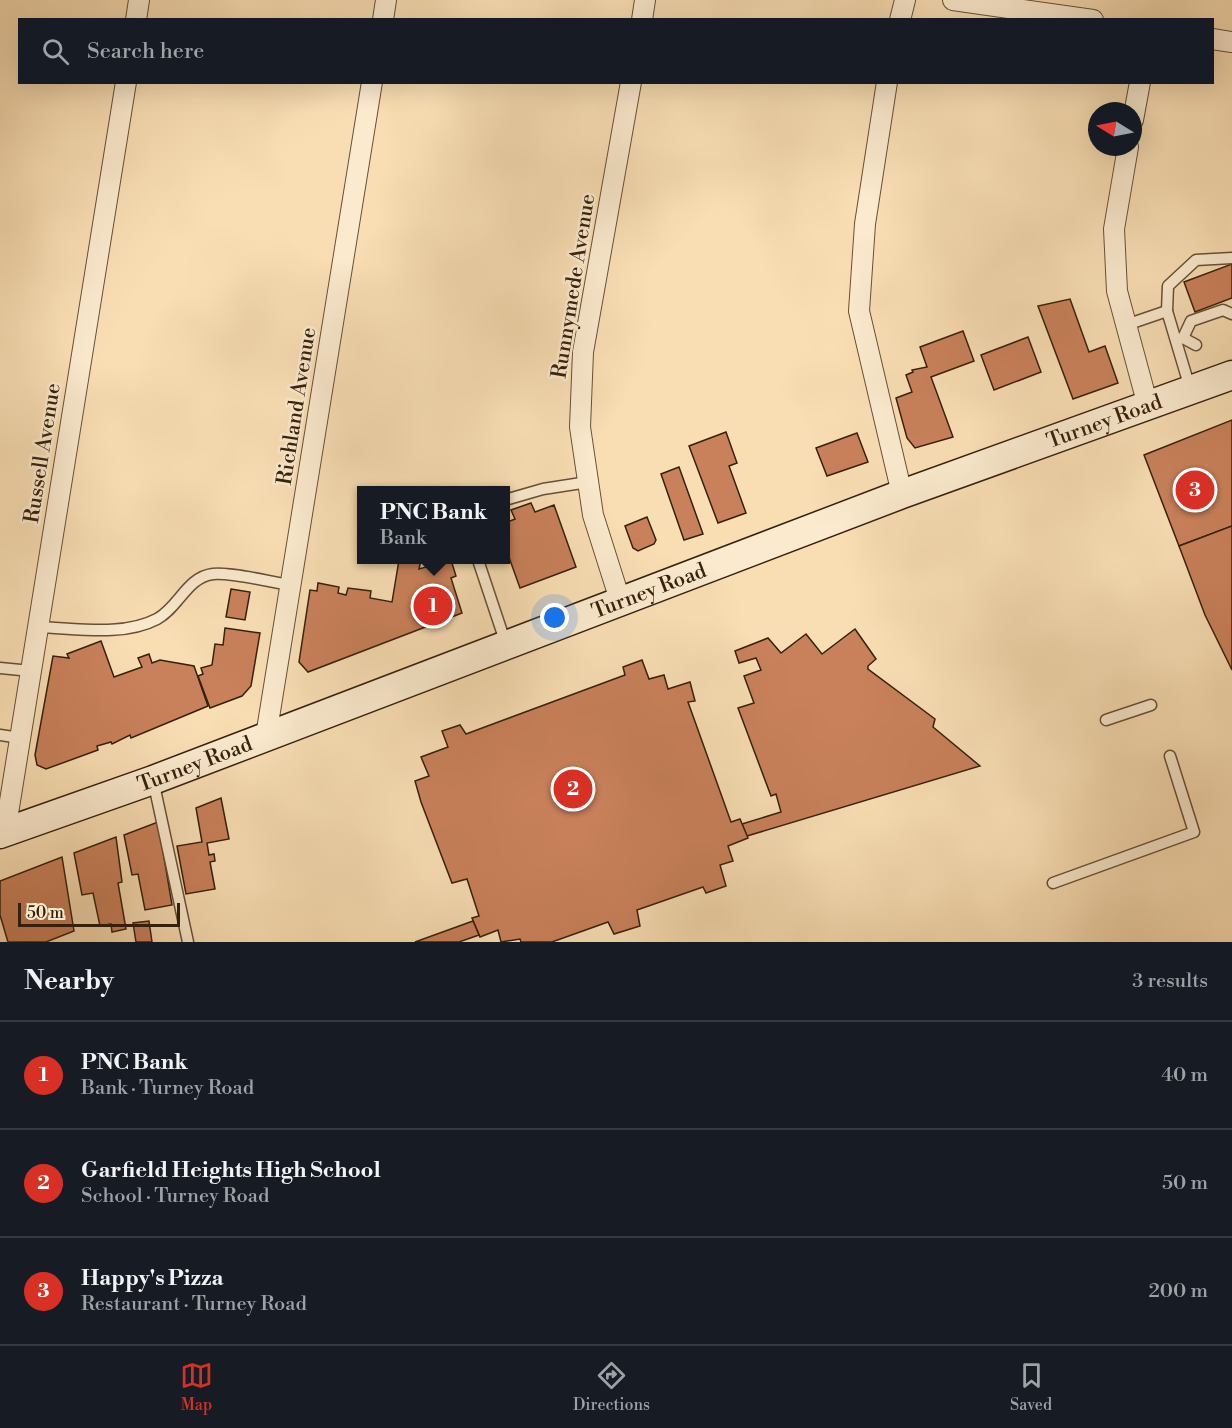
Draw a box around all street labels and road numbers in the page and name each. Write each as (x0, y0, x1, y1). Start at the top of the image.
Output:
street label: Runnymede Avenue (547, 192, 601, 380)
street label: Richland Avenue (272, 325, 322, 487)
street label: Russell Avenue (19, 381, 67, 525)
street label: Turney Road (1043, 389, 1166, 455)
street label: Turney Road (588, 558, 710, 625)
street label: Turney Road (134, 731, 256, 798)

